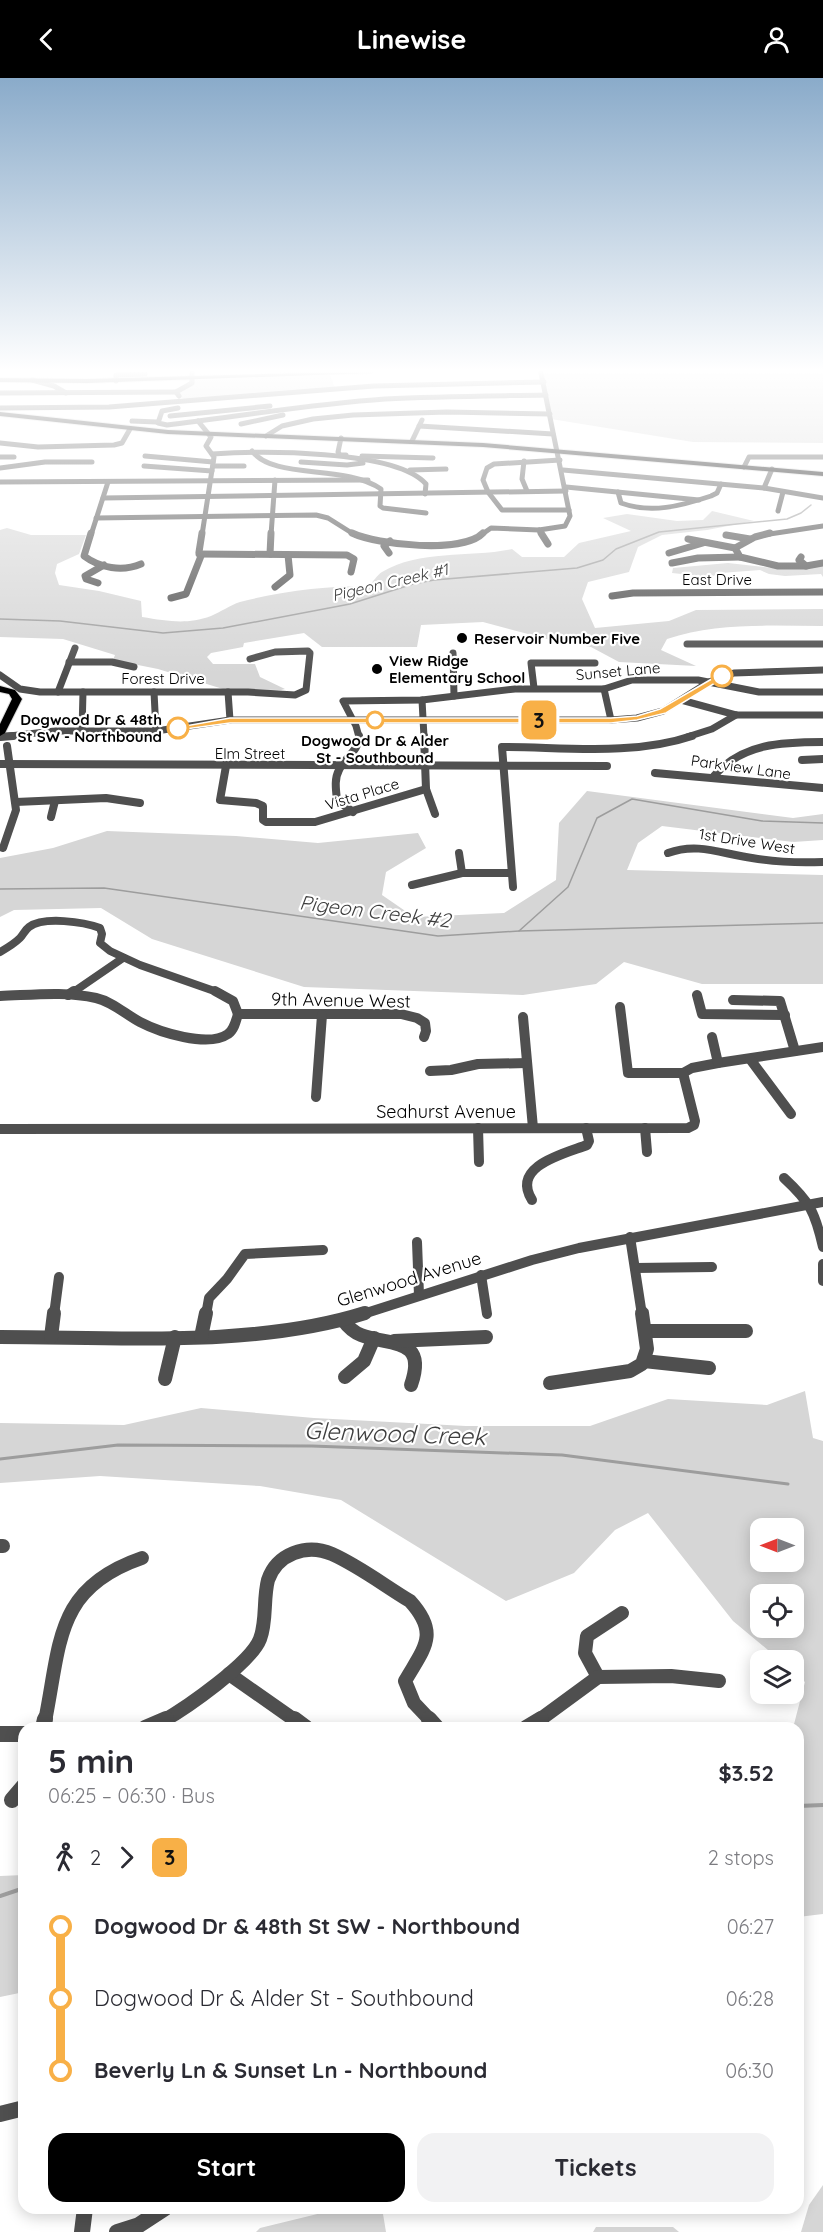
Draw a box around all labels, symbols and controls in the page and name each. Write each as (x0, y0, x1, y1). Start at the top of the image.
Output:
text: Linewise (357, 22, 466, 56)
icon: back (30, 23, 63, 56)
icon: person (760, 23, 793, 56)
water label: Pigeon Creek #1 (330, 559, 451, 605)
street label: East Drive (682, 570, 752, 589)
place label: Reservoir Number Five (474, 629, 640, 648)
marker: Reservoir Number Five (455, 631, 469, 645)
place label: View Ridge Elementary School (389, 651, 525, 687)
street label: Sunset Lane (575, 658, 661, 684)
marker: View Ridge Elementary School (370, 662, 384, 676)
unlabelled marker (711, 665, 733, 687)
street label: Forest Drive (121, 669, 205, 688)
line badge: 3 (520, 700, 558, 740)
text: 3 (533, 707, 545, 733)
place label: Dogwood Dr & 48th St SW - Northbound (18, 710, 162, 746)
marker: Dogwood Dr & Alder St - Southbound (366, 711, 384, 729)
marker: Dogwood Dr & 48th St SW - Northbound (167, 717, 189, 739)
place label: Dogwood Dr & Alder St - Southbound (301, 731, 450, 767)
street label: Elm Street (215, 744, 285, 763)
street label: Parkview Lane (690, 751, 792, 783)
street label: Vista Place (323, 774, 401, 814)
street label: 1st Drive West (698, 824, 796, 858)
water label: Pigeon Creek #2 (298, 889, 454, 933)
street label: 9th Avenue West (271, 987, 411, 1013)
street label: Seahurst Avenue (376, 1100, 516, 1123)
street label: Glenwood Avenue (334, 1246, 484, 1312)
water label: Glenwood Creek (304, 1415, 489, 1451)
north arrow (750, 1518, 804, 1572)
map controls (750, 1518, 804, 1704)
button: locate (750, 1584, 804, 1638)
button: layers (750, 1650, 804, 1704)
text: 5 min (48, 1740, 134, 1781)
text: $3.52 (718, 1759, 774, 1787)
text: 06:25 – 06:30 · Bus (48, 1783, 215, 1808)
icon: walk (48, 1841, 81, 1874)
icon: forward (110, 1841, 143, 1874)
text: 3 (164, 1844, 175, 1870)
text: 2 (90, 1845, 101, 1870)
text: 2 stops (708, 1845, 774, 1870)
text: Dogwood Dr & 48th St SW - Northbound (94, 1912, 520, 1940)
text: 06:27 (727, 1914, 774, 1939)
text: Dogwood Dr & Alder St - Southbound (94, 1984, 474, 2012)
text: 06:28 (726, 1986, 774, 2011)
text: Beverly Ln & Sunset Ln - Northbound (94, 2056, 487, 2084)
text: 06:30 (725, 2058, 774, 2083)
button: Start (48, 2133, 405, 2202)
button: Tickets (417, 2133, 774, 2202)

